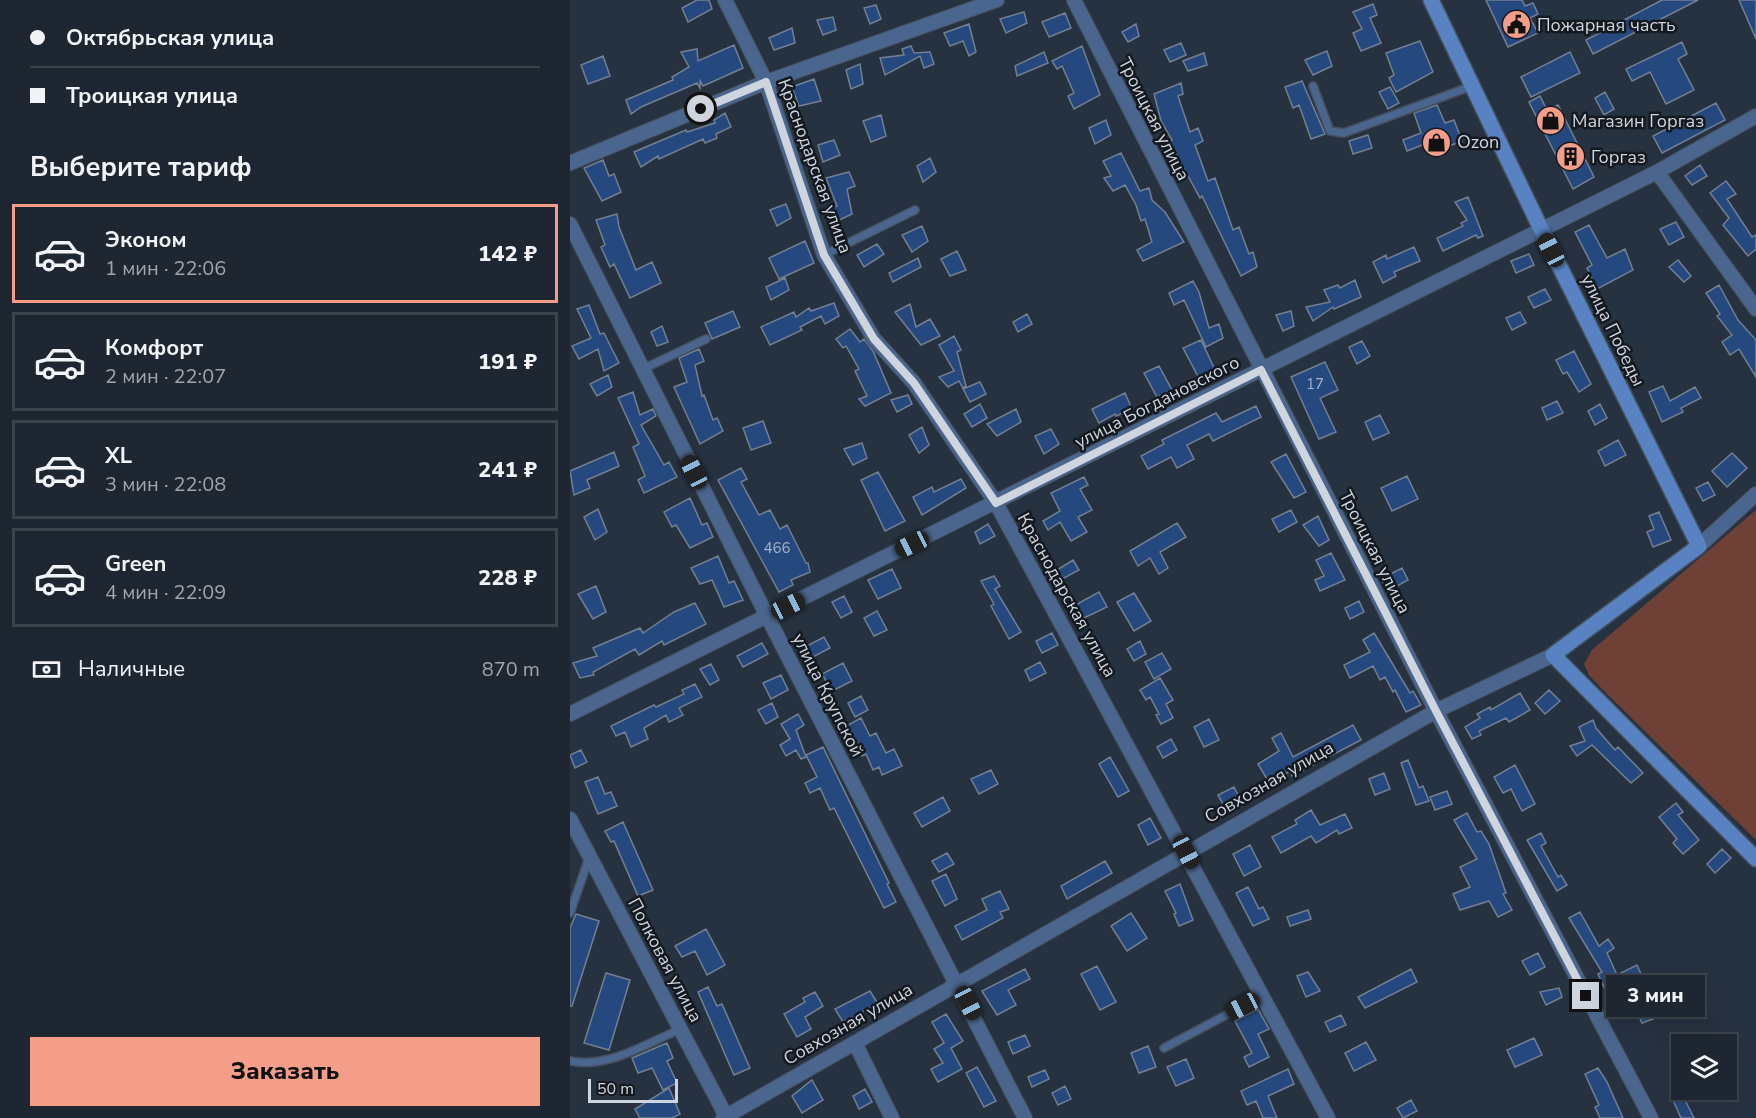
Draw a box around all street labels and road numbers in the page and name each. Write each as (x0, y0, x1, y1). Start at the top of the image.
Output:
street label: Троицкая улица (1113, 53, 1195, 185)
street label: Краснодарская улица (772, 75, 858, 257)
street label: улица Победы (1575, 270, 1651, 390)
street label: улица Богдановского (1071, 350, 1243, 454)
street label: Троицкая улица (1334, 486, 1416, 618)
street label: Краснодарская улица (1012, 509, 1122, 681)
street label: улица Крупской (787, 629, 869, 761)
street label: Совхозная улица (1200, 735, 1338, 829)
street label: Полковая улица (622, 894, 708, 1026)
street label: Совхозная улица (779, 977, 917, 1071)

